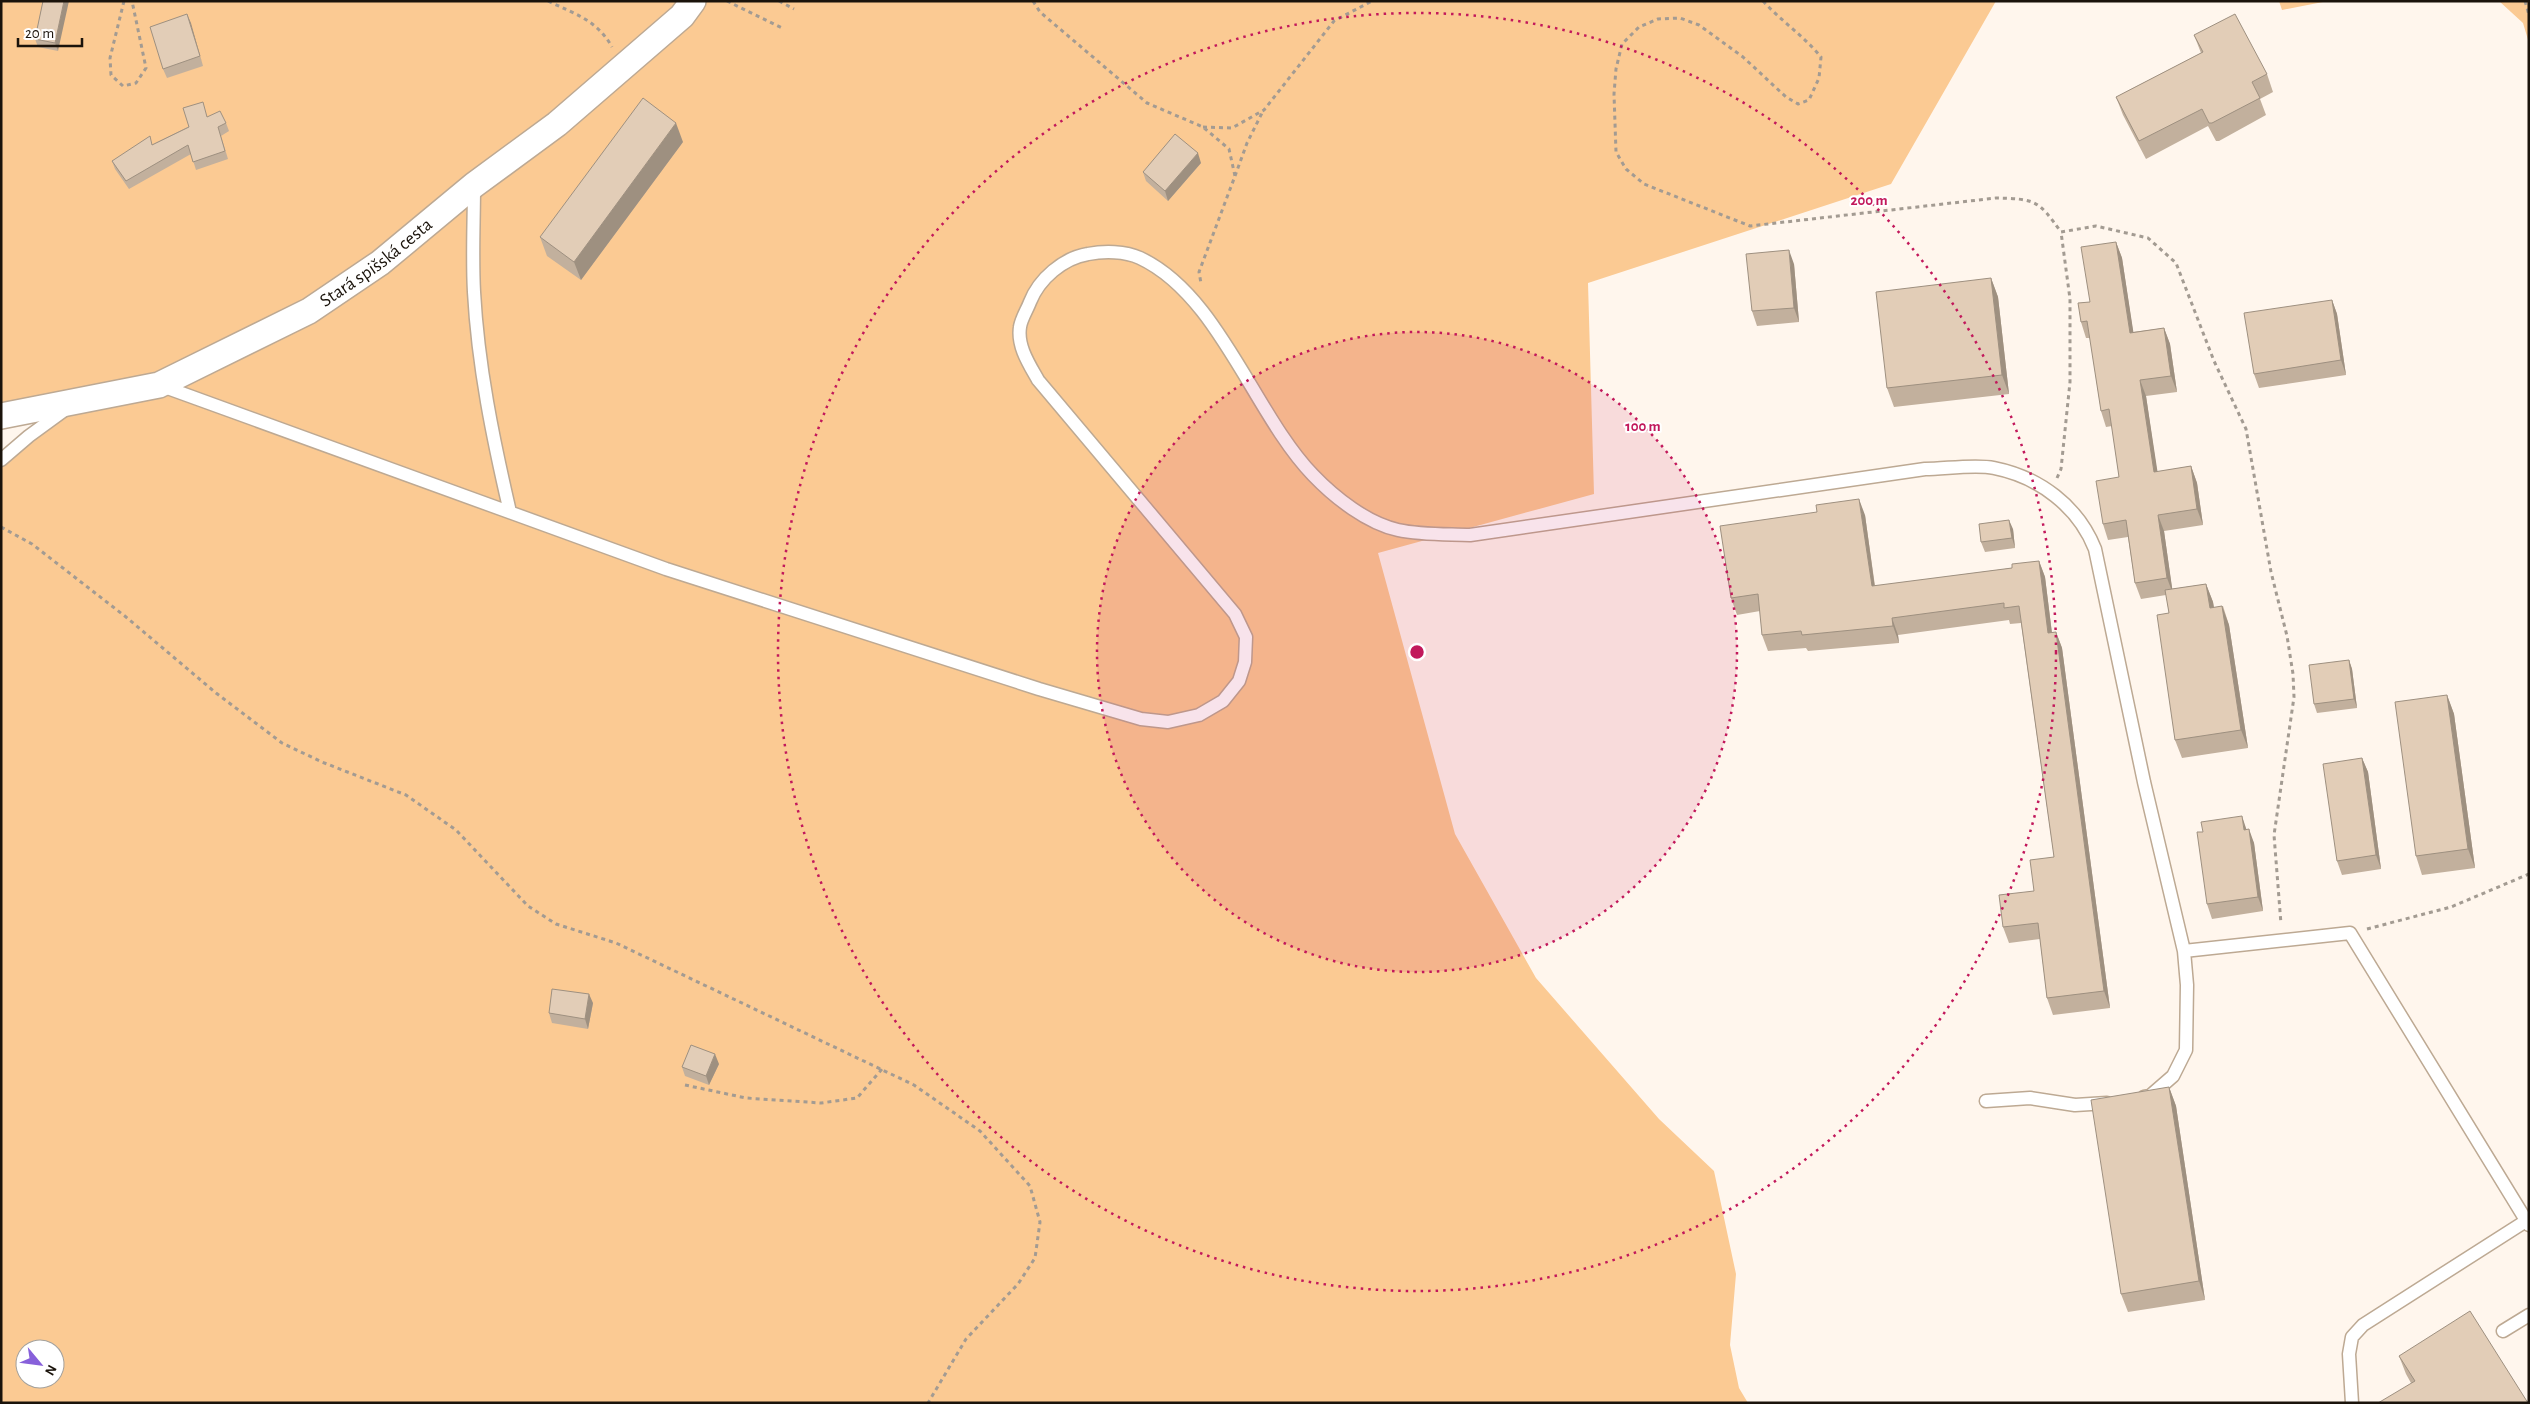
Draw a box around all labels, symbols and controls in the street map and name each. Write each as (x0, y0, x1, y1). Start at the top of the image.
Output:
scale bar (18, 15, 81, 47)
text: 20 m (25, 26, 54, 41)
text: 200 m (1850, 193, 1888, 208)
street label: Stará spišská cesta (316, 214, 436, 310)
text: 100 m (1625, 419, 1661, 434)
centre of rings (1408, 643, 1426, 661)
north arrow (15, 1339, 65, 1389)
text: N (42, 1362, 59, 1377)

